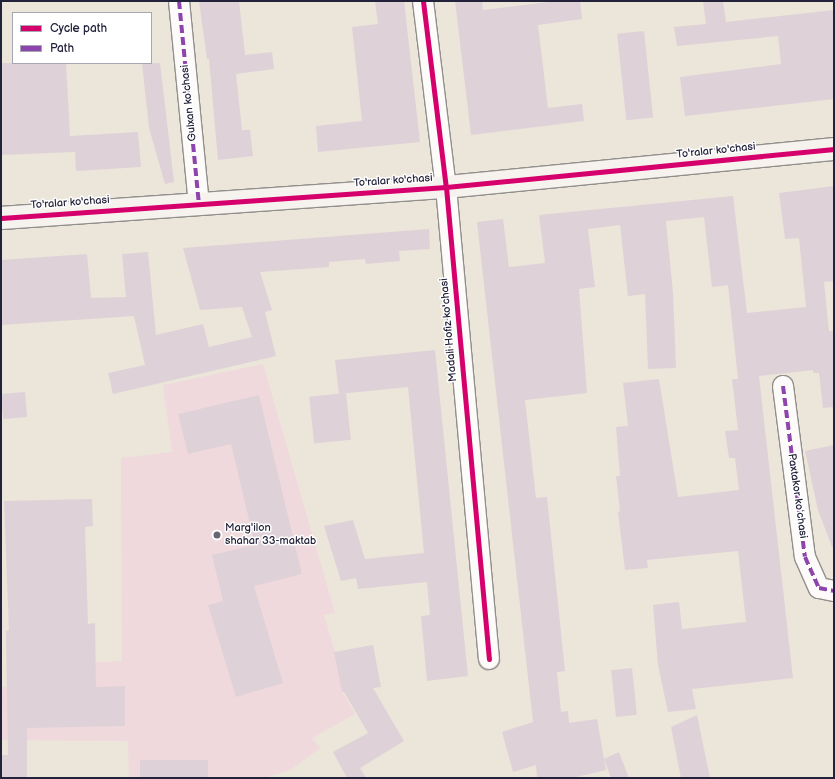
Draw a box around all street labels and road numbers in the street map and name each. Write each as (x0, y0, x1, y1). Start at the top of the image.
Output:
street label: Gulxan ko'chasi (178, 64, 200, 142)
street label: To'ralar ko'chasi (676, 140, 756, 162)
street label: To'ralar ko'chasi (353, 172, 433, 190)
street label: To'ralar ko'chasi (30, 194, 110, 212)
street label: Madali Hofiz ko'chasi (438, 278, 460, 382)
street label: Paxtakor koʻchasi (785, 453, 809, 539)

